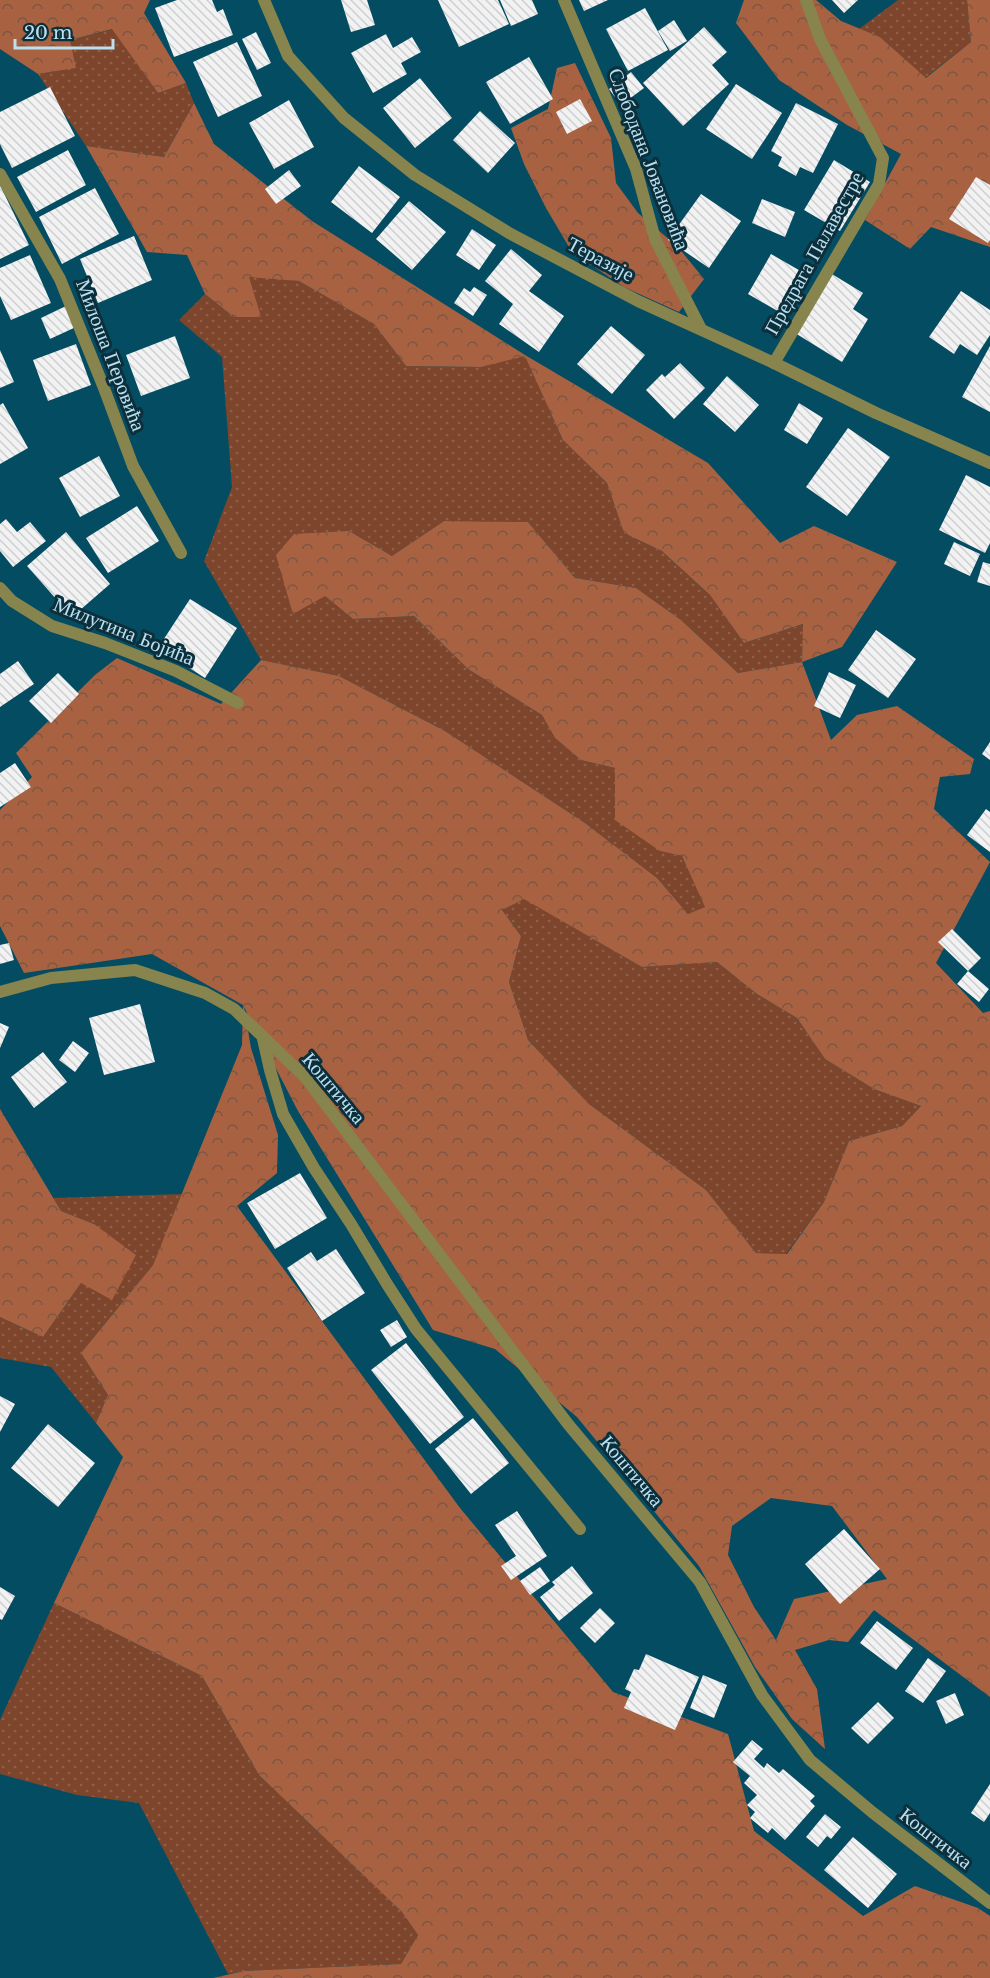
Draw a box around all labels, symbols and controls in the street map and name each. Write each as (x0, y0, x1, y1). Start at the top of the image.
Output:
scale bar (15, 12, 112, 50)
text: 20 m (24, 22, 72, 44)
street label: Слободана Јовановића (603, 65, 695, 253)
street label: Предрага Палавестре (759, 167, 869, 339)
street label: Теразије (563, 231, 639, 287)
street label: Милоша Перовића (71, 276, 151, 434)
street label: Милутина Бојића (50, 592, 198, 670)
street label: Коштичка (297, 1048, 371, 1129)
street label: Коштичка (595, 1431, 669, 1512)
street label: Коштичка (895, 1802, 977, 1874)

